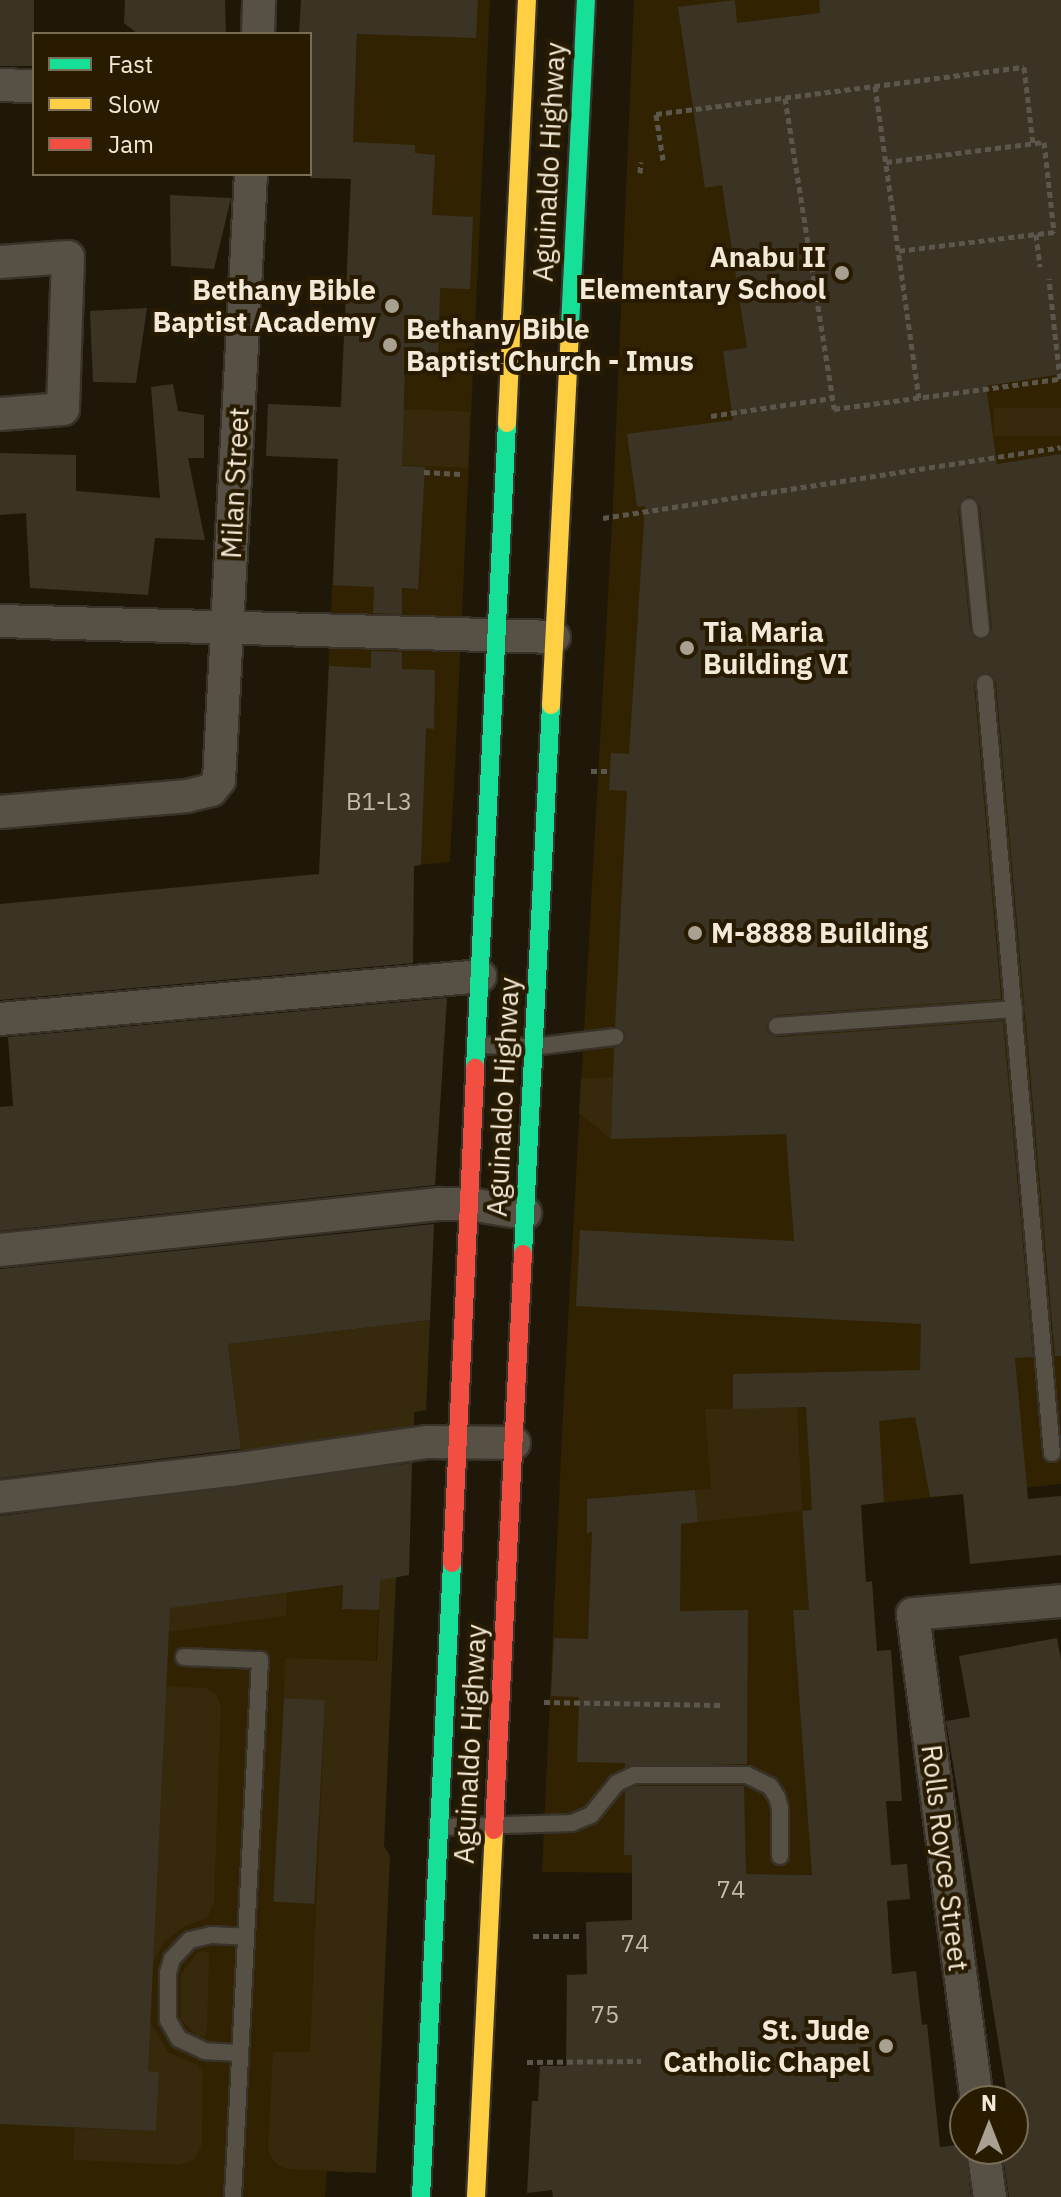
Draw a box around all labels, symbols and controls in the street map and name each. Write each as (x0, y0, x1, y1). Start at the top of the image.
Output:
legend (32, 32, 312, 176)
street label: Aguinaldo Highway (526, 41, 572, 283)
text: Fast (108, 48, 153, 80)
text: Slow (108, 88, 160, 120)
text: Jam (108, 128, 154, 160)
place label: Anabu II Elementary School (579, 240, 826, 306)
marker: Anabu II Elementary School (833, 264, 851, 282)
place label: Bethany Bible Baptist Academy (152, 273, 376, 339)
marker: Bethany Bible Baptist Academy (383, 297, 401, 315)
place label: Bethany Bible Baptist Church - Imus (406, 312, 694, 378)
marker: Bethany Bible Baptist Church - Imus (381, 336, 399, 354)
street label: Milan Street (214, 406, 256, 560)
place label: Tia Maria Building VI (703, 615, 849, 681)
marker: Tia Maria Building VI (678, 639, 696, 657)
house number: B1-L3 (346, 788, 412, 816)
place label: M-8888 Building (711, 916, 928, 950)
marker: M-8888 Building (686, 924, 704, 942)
street label: Aguinaldo Highway (480, 976, 526, 1218)
street label: Aguinaldo Highway (447, 1623, 493, 1865)
street label: Rolls Royce Street (914, 1743, 976, 1973)
house number: 74 (717, 1876, 745, 1904)
house number: 74 (621, 1930, 649, 1958)
house number: 75 (591, 2001, 619, 2029)
place label: St. Jude Catholic Chapel (663, 2013, 870, 2079)
marker: St. Jude Catholic Chapel (877, 2037, 895, 2055)
north arrow (949, 2085, 1029, 2165)
text: N (981, 2088, 997, 2117)

